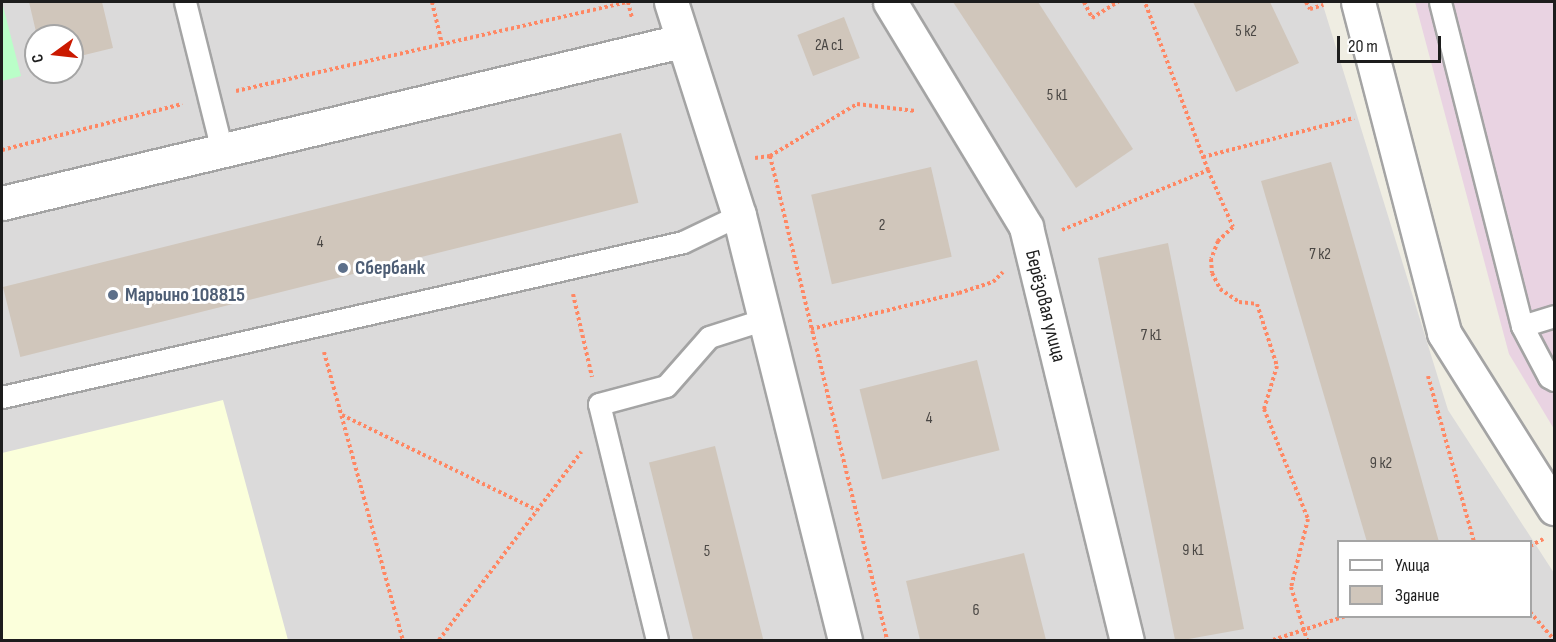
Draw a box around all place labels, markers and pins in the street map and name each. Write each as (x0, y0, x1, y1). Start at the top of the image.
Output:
place label: Сбербанк (355, 256, 425, 280)
marker: Сбербанк (336, 261, 350, 275)
place label: Марьино 108815 (125, 283, 245, 307)
marker: Марьино 108815 (106, 288, 120, 302)

